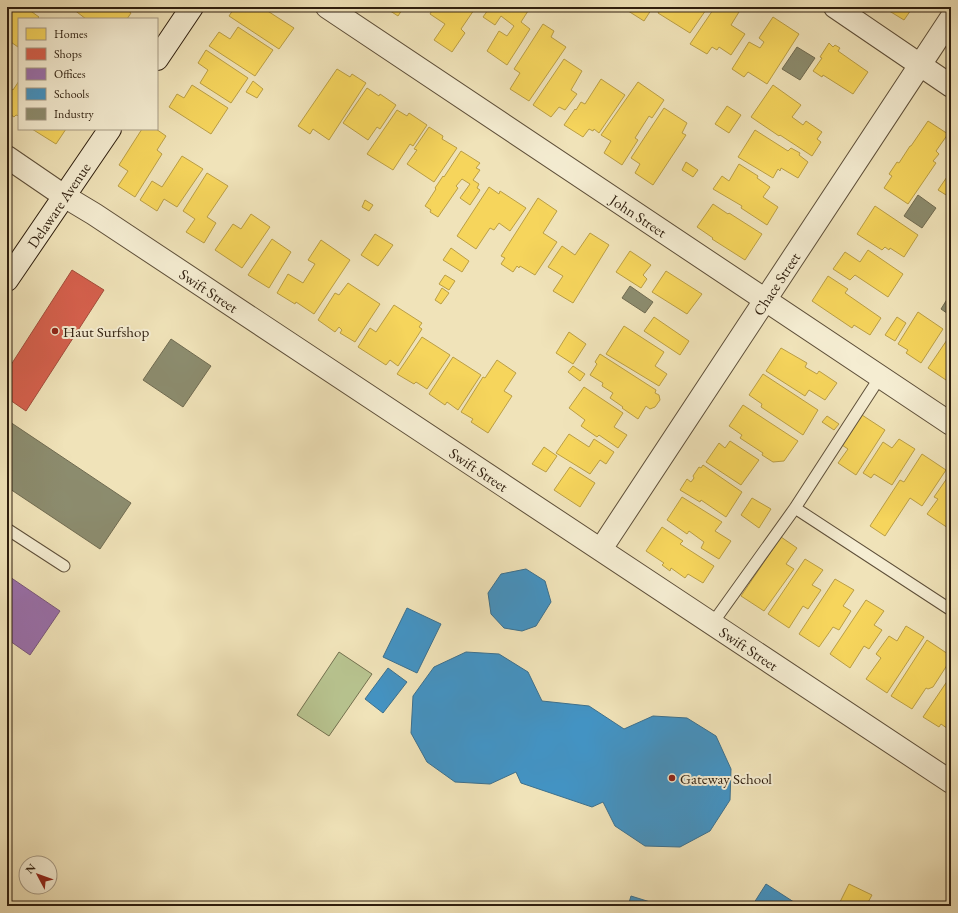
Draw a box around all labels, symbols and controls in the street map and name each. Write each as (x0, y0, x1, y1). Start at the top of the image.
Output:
legend (18, 18, 158, 130)
text: Homes (54, 26, 88, 42)
text: Shops (54, 46, 82, 62)
text: Offices (54, 66, 86, 82)
text: Schools (54, 86, 89, 102)
text: Industry (54, 106, 94, 122)
street label: Delaware Avenue (22, 158, 94, 251)
street label: John Street (605, 189, 671, 241)
street label: Chace Street (748, 248, 804, 319)
street label: Swift Street (176, 264, 242, 317)
place label: Haut Surfshop (63, 322, 149, 341)
marker: Haut Surfshop (50, 326, 60, 336)
street label: Swift Street (446, 443, 512, 496)
street label: Swift Street (716, 622, 782, 675)
place label: Gateway School (680, 769, 772, 788)
marker: Gateway School (667, 773, 677, 783)
north arrow (18, 855, 58, 895)
text: N (22, 860, 39, 876)

